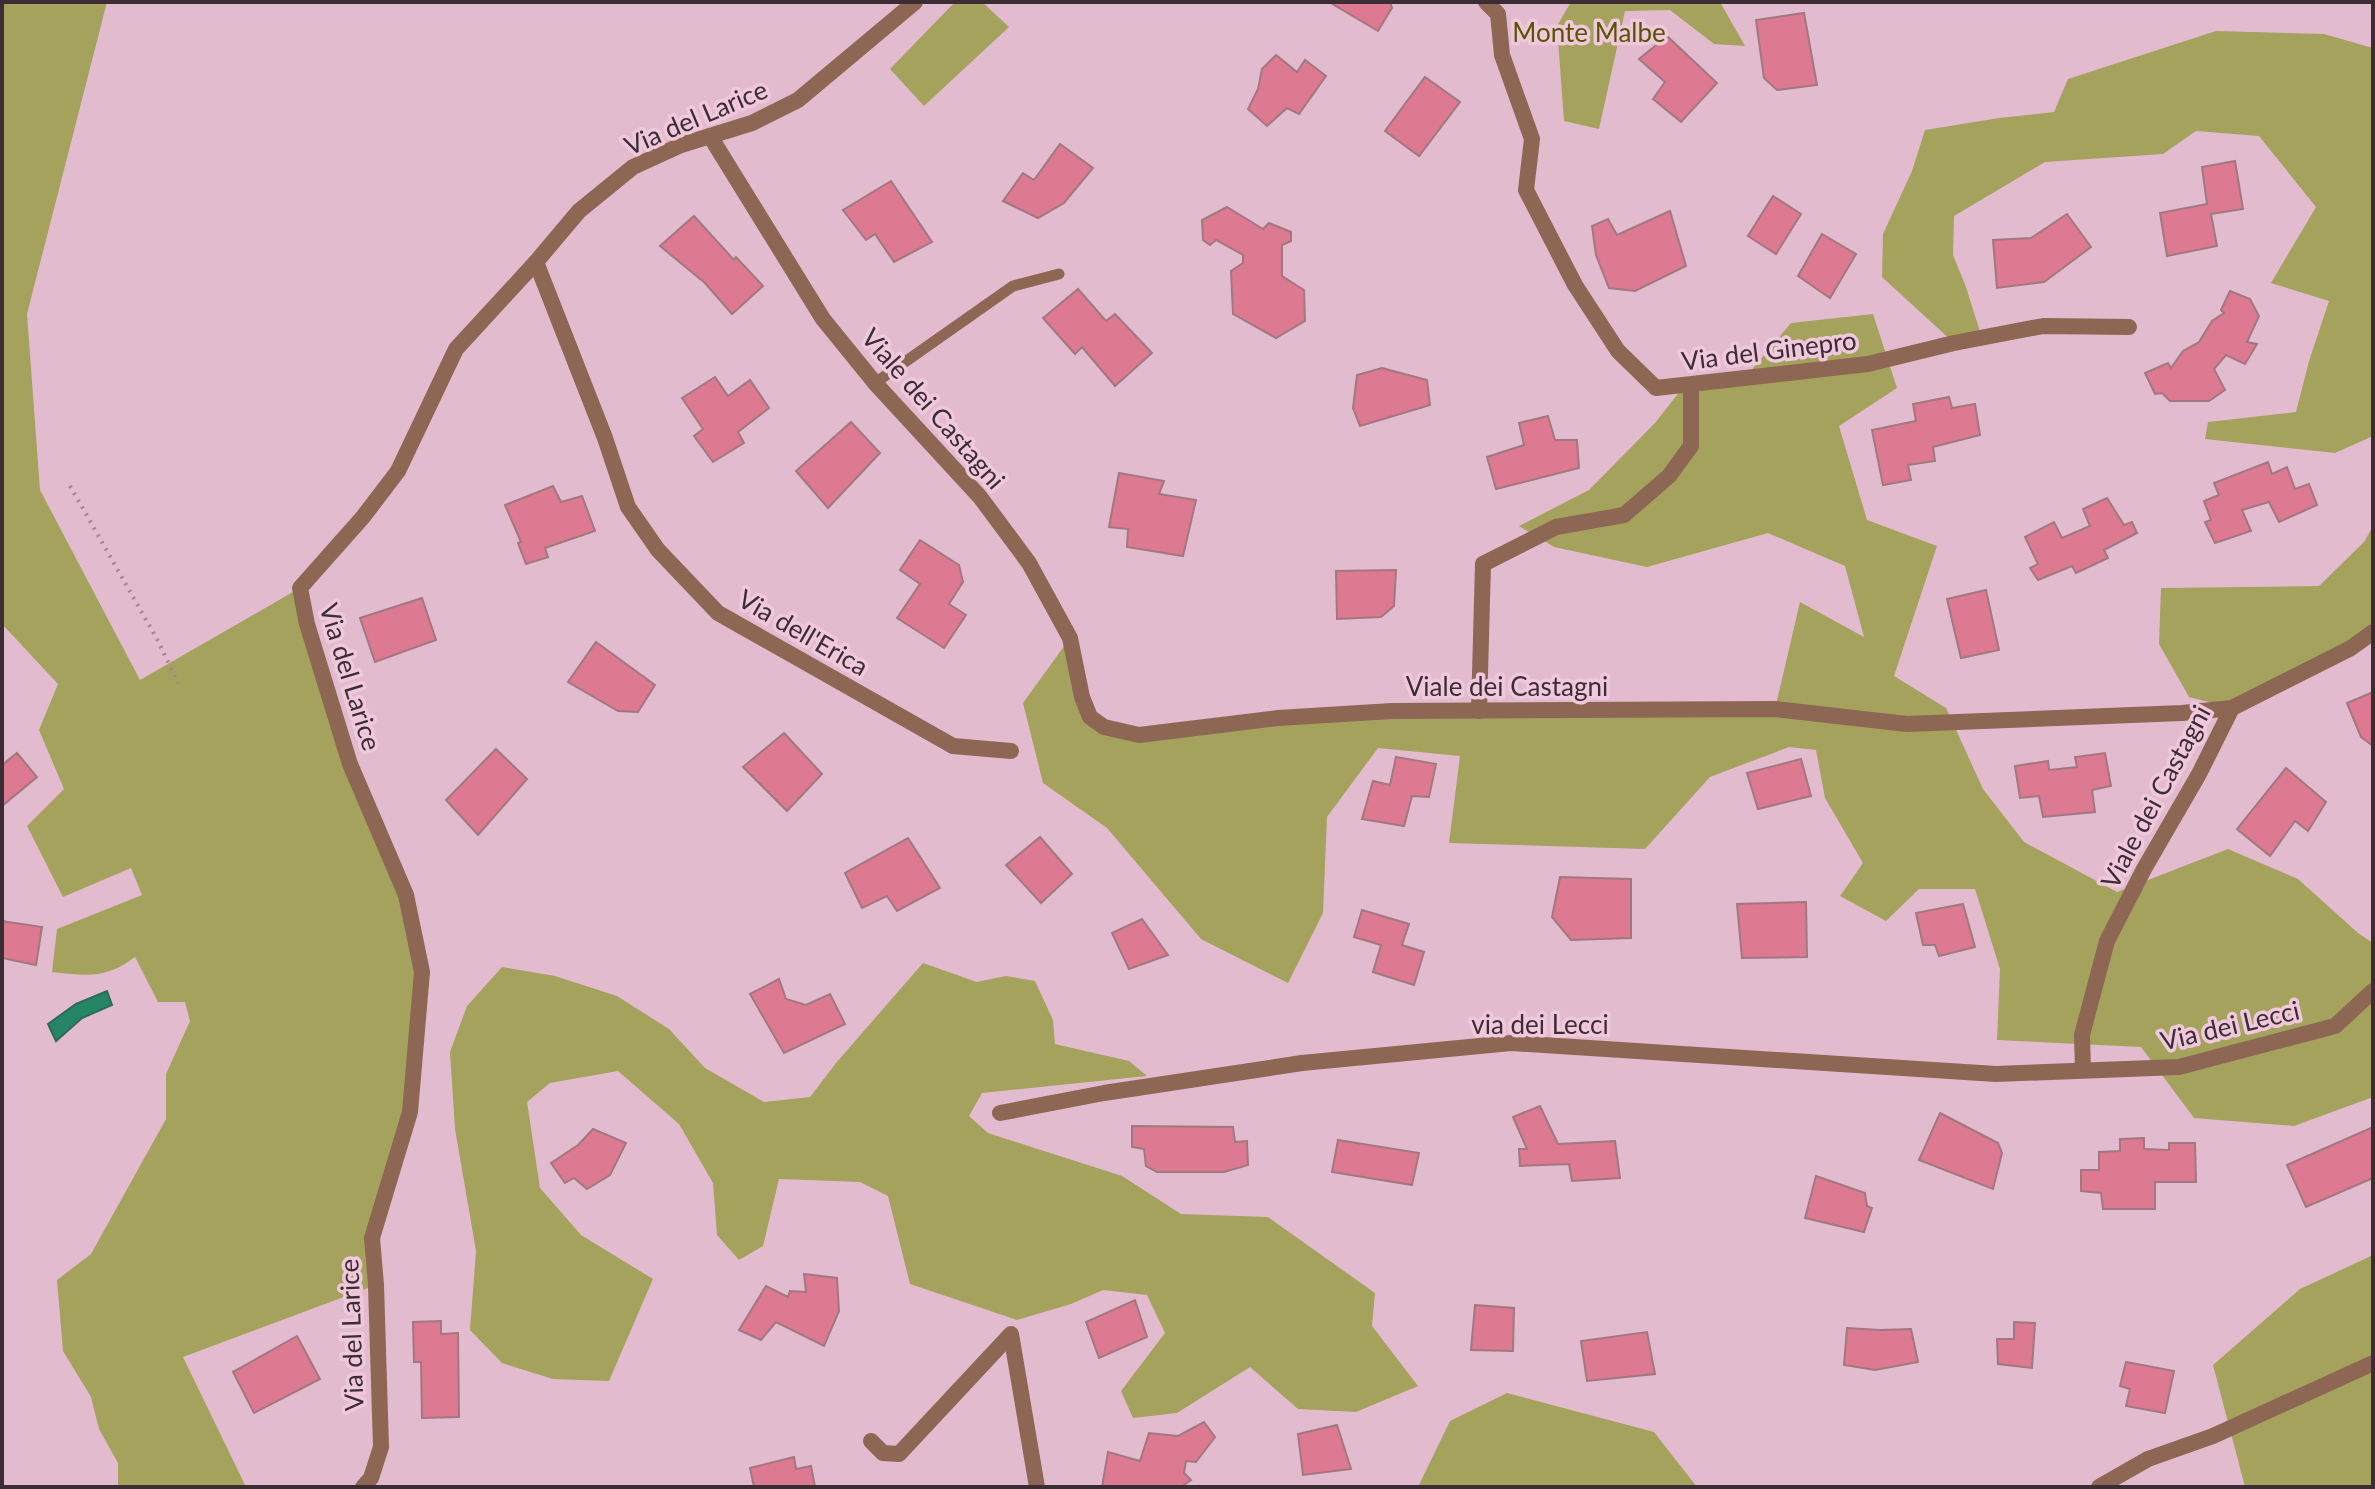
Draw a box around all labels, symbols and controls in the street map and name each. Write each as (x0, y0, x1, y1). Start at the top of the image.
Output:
park label: Monte Malbe (1512, 16, 1666, 48)
street label: Via del Larice (619, 73, 772, 162)
street label: Viale dei Castagni (855, 321, 1012, 495)
street label: Via del Ginepro (1680, 323, 1858, 377)
street label: Via dell'Erica (733, 582, 874, 682)
street label: Via del Larice (313, 599, 389, 754)
street label: Viale dei Castagni (1406, 670, 1608, 702)
street label: Viale dei Castagni (2093, 700, 2217, 893)
street label: Via dei Lecci (2157, 994, 2302, 1057)
street label: via dei Lecci (1471, 1008, 1609, 1040)
street label: Via del Larice (332, 1258, 370, 1412)

